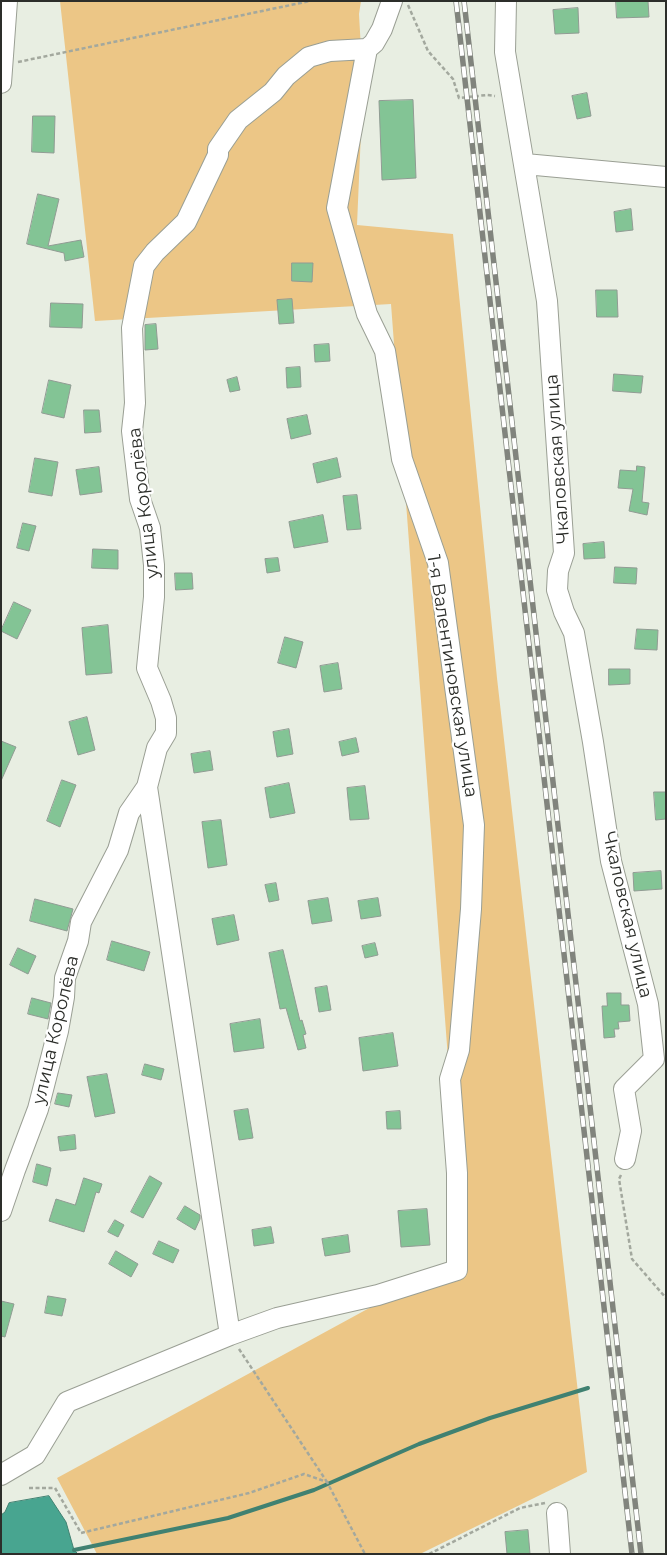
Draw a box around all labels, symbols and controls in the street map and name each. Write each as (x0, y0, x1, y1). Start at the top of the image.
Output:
street label: Чкаловская улица (541, 373, 575, 545)
street label: улица Королёва (124, 426, 164, 580)
street label: 1-я Валентиновская улица (422, 553, 482, 799)
street label: Чкаловская улица (597, 830, 657, 1000)
street label: улица Королёва (28, 953, 84, 1107)

